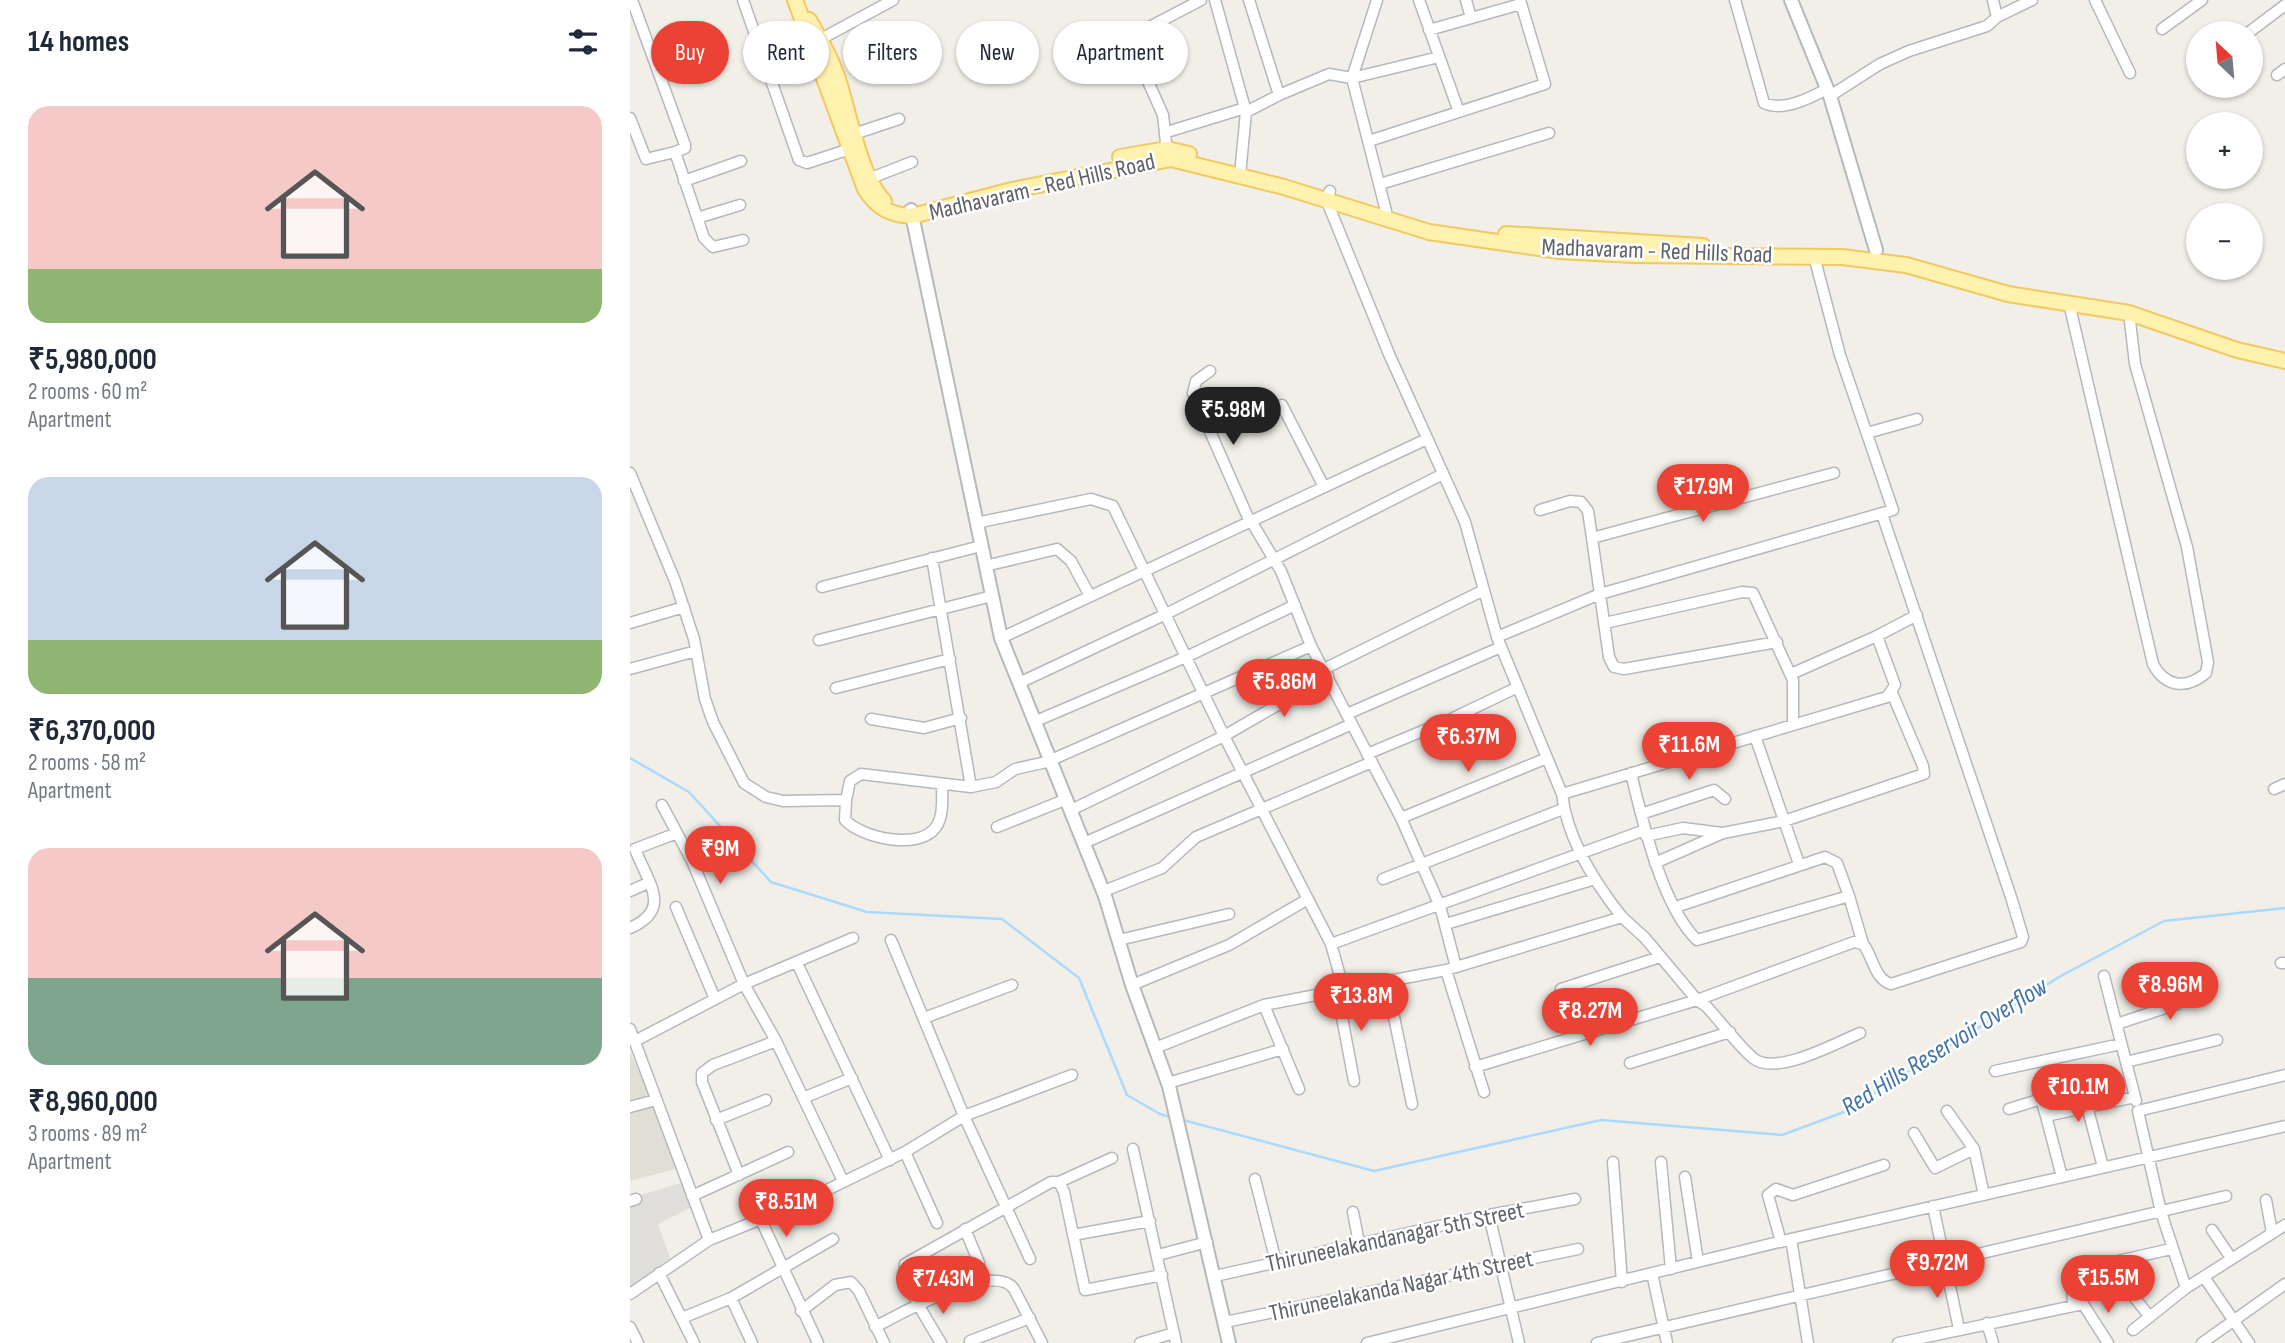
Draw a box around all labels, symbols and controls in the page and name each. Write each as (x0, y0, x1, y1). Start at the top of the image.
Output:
chip: Buy (651, 21, 729, 84)
chip: Rent (743, 21, 829, 84)
chip: Filters (843, 21, 942, 84)
chip: New (956, 21, 1039, 84)
chip: Apartment (1053, 21, 1188, 84)
north arrow (2186, 21, 2263, 98)
map controls (2186, 21, 2263, 280)
icon: filters (564, 23, 602, 61)
text: 14 homes (28, 24, 129, 60)
button: + (2186, 112, 2263, 189)
street label: Madhavaram - Red Hills Road (926, 147, 1158, 227)
icon: home (252, 151, 378, 277)
button: − (2186, 203, 2263, 280)
street label: Madhavaram - Red Hills Road (1541, 232, 1773, 270)
text: ₹5,980,000 (28, 342, 157, 378)
text: 2 rooms · 60 m² (28, 378, 147, 406)
pin: ₹5.98M (1176, 388, 1290, 447)
text: ₹5.98M (1201, 396, 1265, 424)
text: Apartment (28, 406, 112, 434)
pin: ₹17.9M (1646, 464, 1760, 524)
text: ₹17.9M (1673, 473, 1733, 501)
icon: home (252, 522, 378, 648)
pin: ₹5.86M (1227, 660, 1341, 719)
text: ₹5.86M (1252, 668, 1316, 696)
text: ₹6,370,000 (28, 713, 156, 749)
pin: ₹6.37M (1411, 714, 1525, 774)
pin: ₹11.6M (1632, 722, 1746, 782)
text: ₹6.37M (1436, 723, 1500, 751)
text: ₹11.6M (1658, 731, 1720, 759)
text: 2 rooms · 58 m² (28, 749, 146, 777)
text: Apartment (28, 777, 112, 805)
pin: ₹9M (686, 826, 754, 886)
text: ₹9M (701, 835, 739, 863)
icon: home (252, 893, 378, 1019)
pin: ₹8.96M (2113, 962, 2227, 1022)
water label: Red Hills Reservoir Overflow (1836, 971, 2054, 1123)
text: ₹8.96M (2137, 971, 2203, 999)
pin: ₹13.8M (1304, 974, 1418, 1033)
text: ₹13.8M (1329, 982, 1393, 1010)
pin: ₹8.27M (1533, 988, 1647, 1048)
text: ₹8.27M (1558, 997, 1622, 1025)
pin: ₹10.1M (2021, 1064, 2135, 1124)
text: ₹10.1M (2047, 1073, 2109, 1101)
text: ₹8,960,000 (28, 1084, 158, 1120)
text: 3 rooms · 89 m² (28, 1120, 147, 1148)
text: Apartment (28, 1148, 112, 1176)
pin: ₹8.51M (729, 1180, 843, 1239)
text: ₹8.51M (755, 1188, 817, 1216)
street label: Thiruneelakandanagar 5th Street (1263, 1195, 1527, 1279)
pin: ₹9.72M (1880, 1240, 1994, 1300)
street label: Thiruneelakanda Nagar 4th Street (1266, 1244, 1536, 1328)
text: ₹9.72M (1906, 1249, 1968, 1277)
pin: ₹7.43M (886, 1256, 1000, 1316)
pin: ₹15.5M (2051, 1256, 2165, 1315)
text: ₹15.5M (2077, 1264, 2139, 1292)
text: ₹7.43M (912, 1265, 974, 1293)

